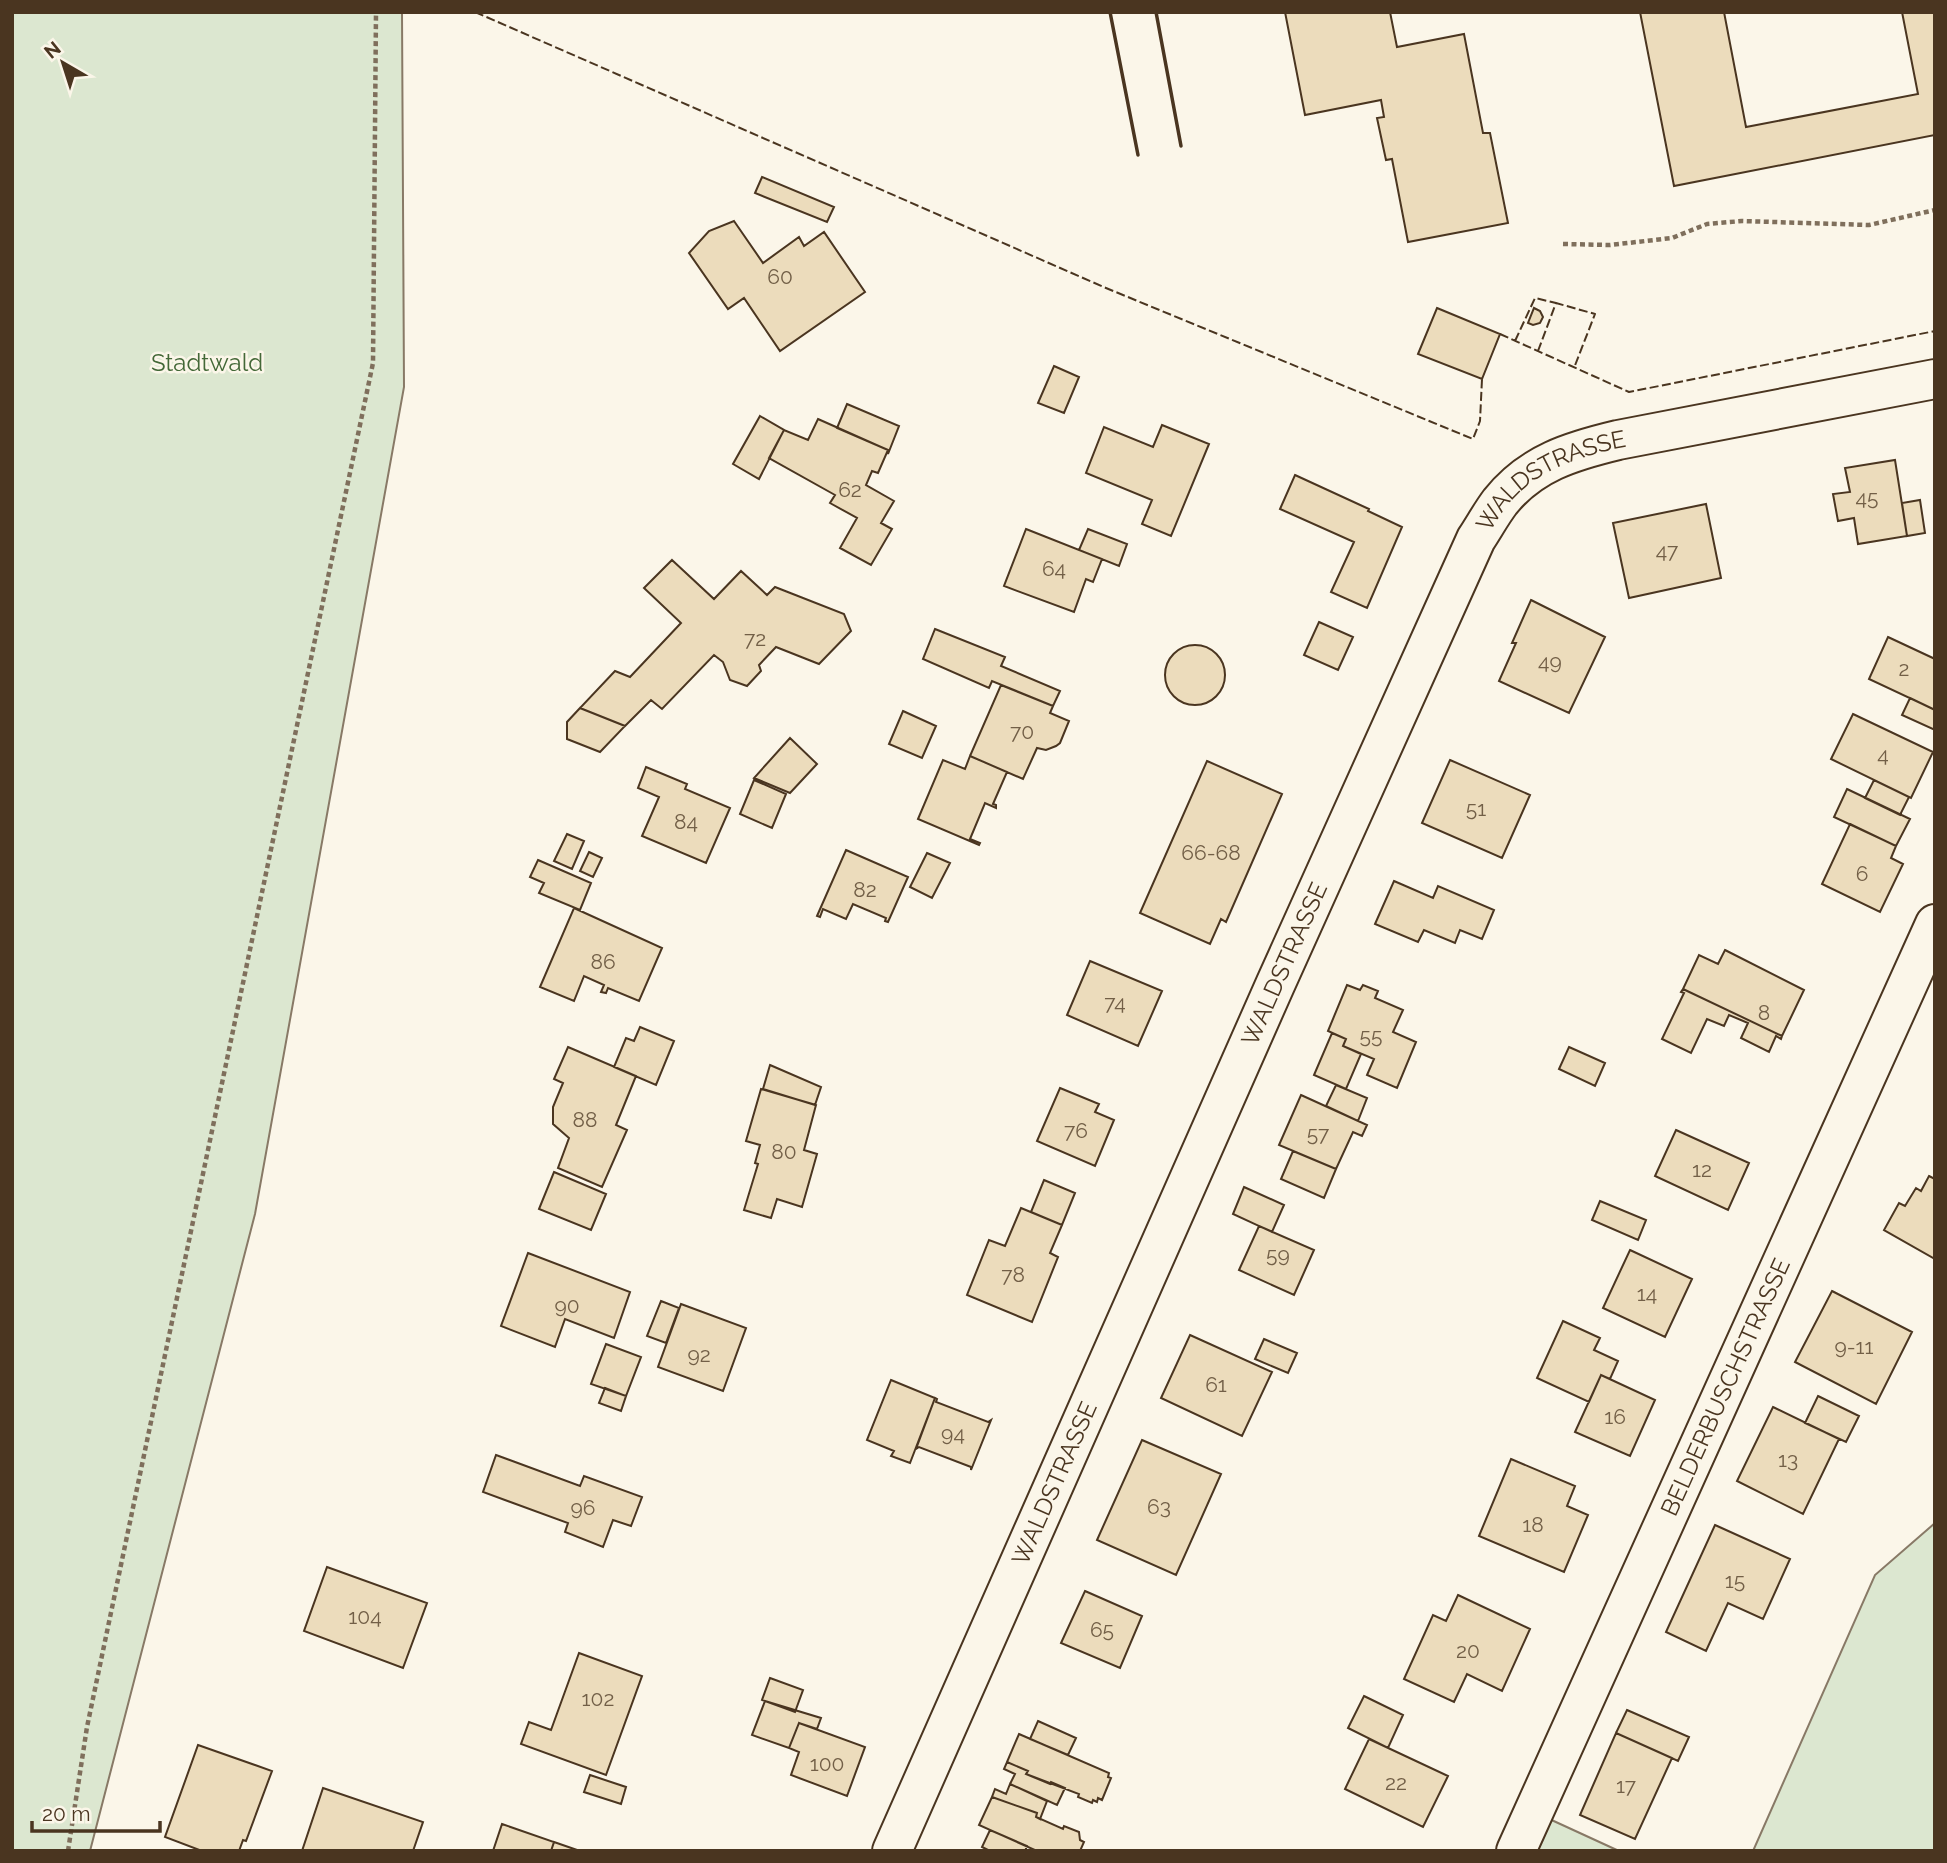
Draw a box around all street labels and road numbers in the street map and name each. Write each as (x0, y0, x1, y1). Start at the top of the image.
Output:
street label: WALDSTRASSE (1470, 424, 1628, 536)
street label: WALDSTRASSE (1235, 878, 1333, 1050)
street label: BELDERBUSCHSTRASSE (1654, 1254, 1796, 1520)
street label: WALDSTRASSE (1005, 1397, 1103, 1569)

